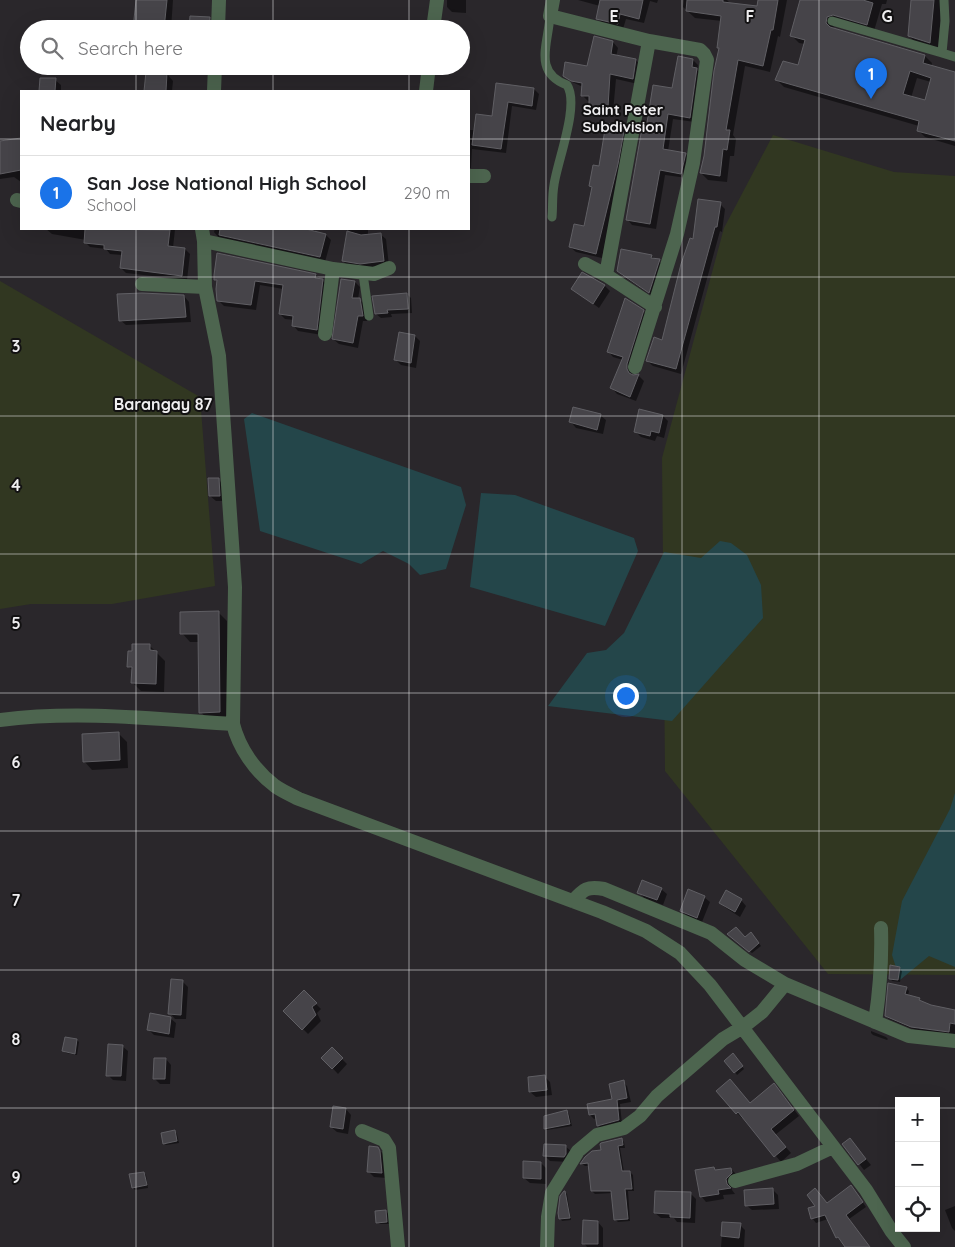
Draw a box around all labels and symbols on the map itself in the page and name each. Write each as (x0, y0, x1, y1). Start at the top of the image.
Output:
text: E (609, 6, 619, 26)
text: F (746, 6, 755, 26)
text: G (881, 6, 893, 26)
pin: 1 (855, 58, 887, 99)
district label: Saint Peter Subdivision (582, 100, 664, 136)
text: 3 (12, 336, 20, 356)
district label: Barangay 87 (114, 394, 212, 414)
text: 4 (11, 475, 21, 495)
text: 5 (11, 613, 21, 633)
your location (613, 683, 639, 709)
text: 6 (12, 752, 21, 772)
text: 7 (12, 890, 21, 910)
text: 8 (12, 1029, 21, 1049)
text: 9 (11, 1167, 21, 1187)

